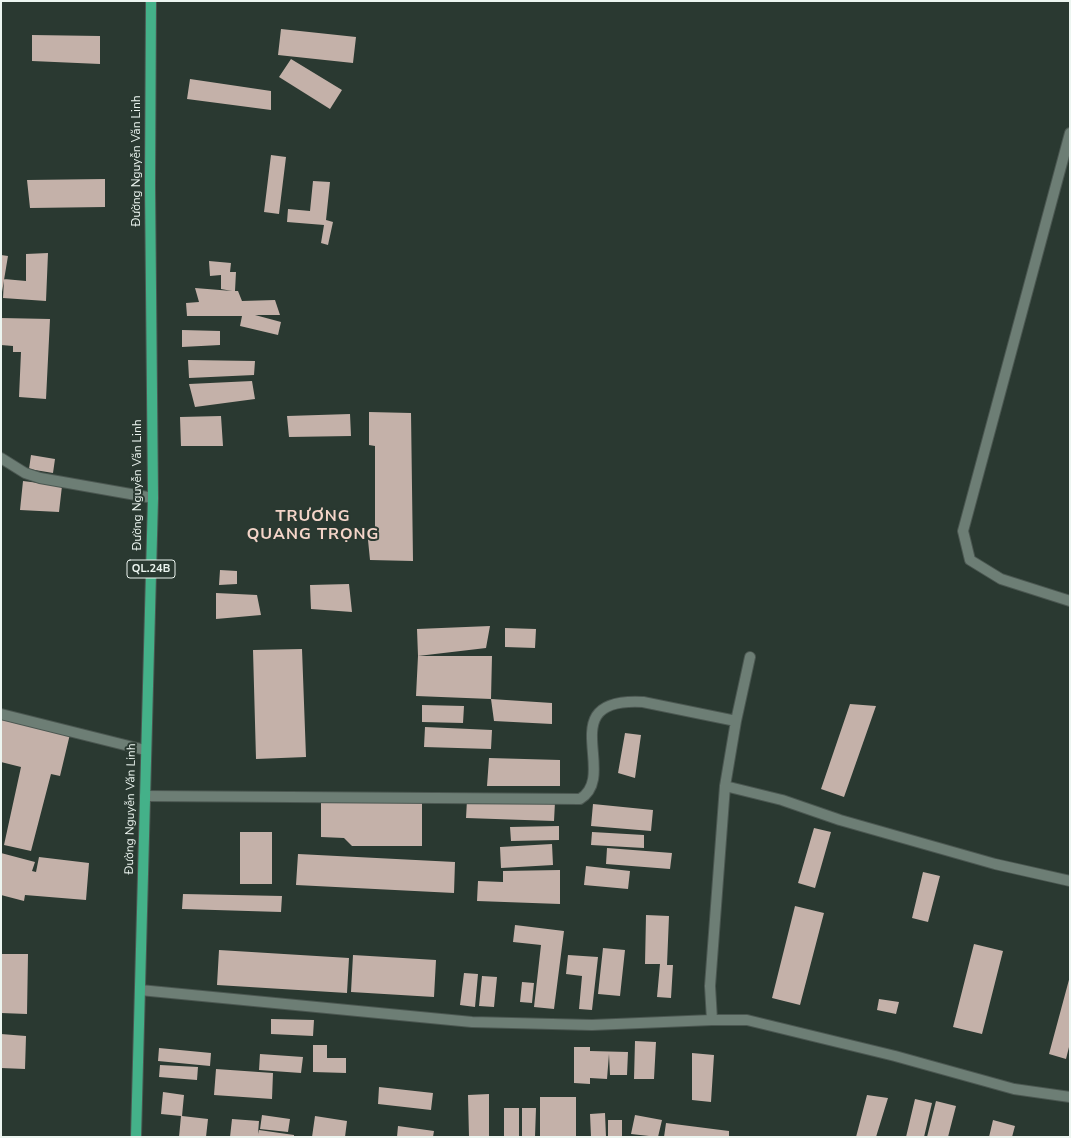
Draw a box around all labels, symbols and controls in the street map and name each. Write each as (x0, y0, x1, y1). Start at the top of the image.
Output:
street label: Đường Nguyễn Văn Linh (130, 95, 144, 227)
street label: Đường Nguyễn Văn Linh (131, 419, 145, 551)
district label: TRƯƠNG QUANG TRỌNG (247, 507, 379, 545)
road number: QL.24B (127, 560, 175, 578)
street label: Đường Nguyễn Văn Linh (123, 743, 139, 875)

